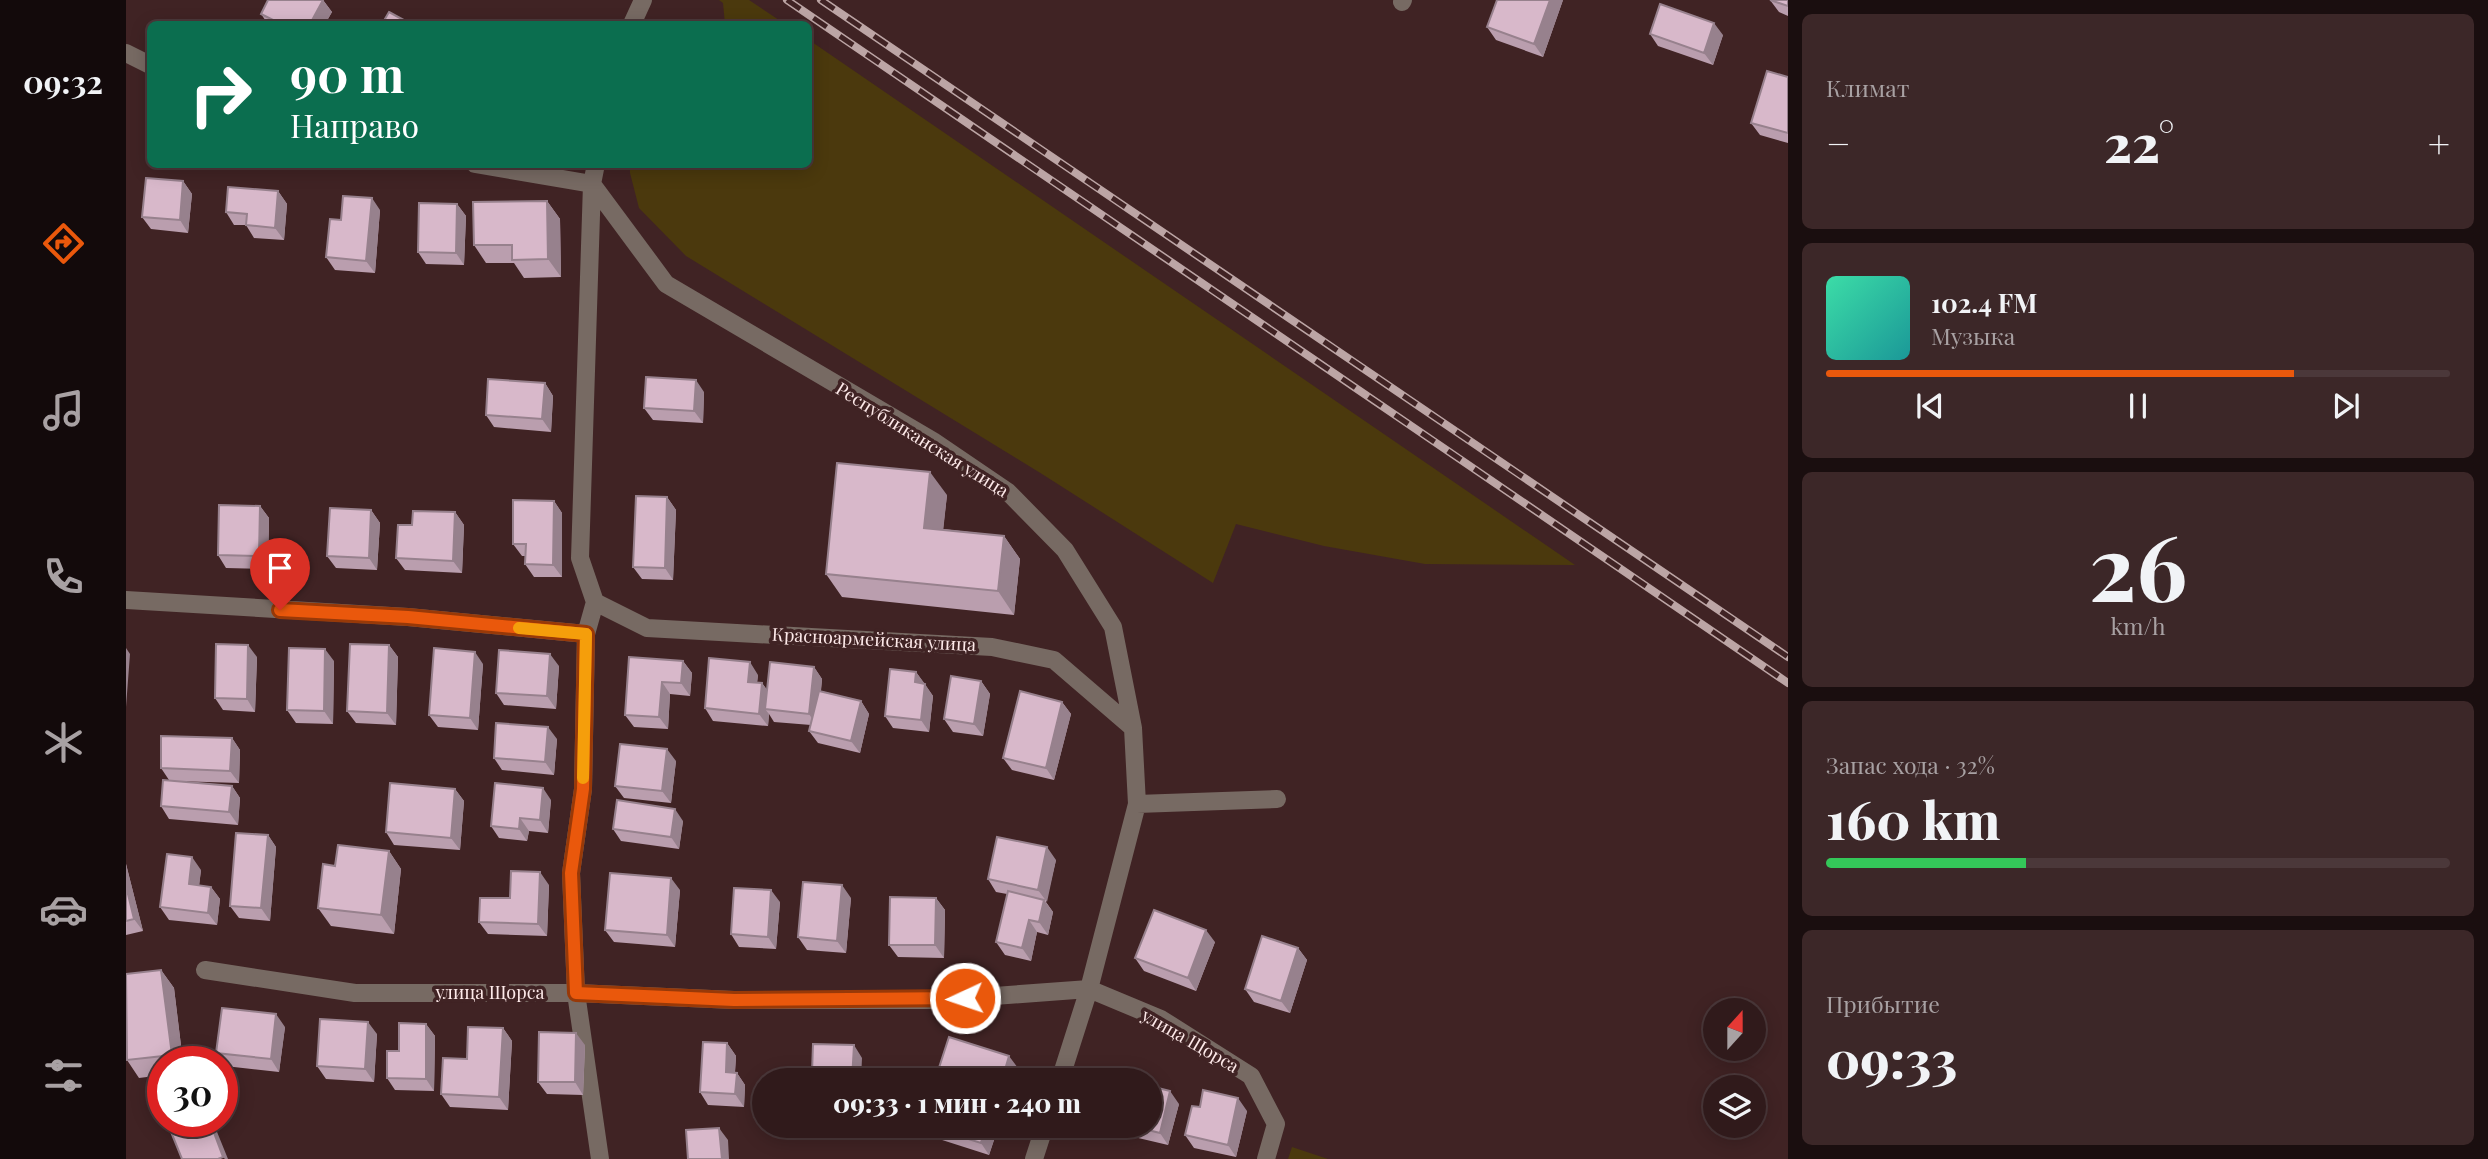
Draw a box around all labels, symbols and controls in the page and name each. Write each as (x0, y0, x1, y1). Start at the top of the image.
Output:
text: 90 m (290, 40, 404, 105)
icon: right (175, 49, 266, 140)
text: 09:32 (23, 59, 103, 102)
text: Климат (1826, 72, 1909, 103)
text: Направо (290, 103, 419, 146)
text: 22° (2104, 107, 2174, 176)
text: − (1826, 117, 1851, 168)
text: + (2428, 117, 2450, 168)
icon: directions (39, 219, 88, 268)
text: 102.4 FM (1931, 285, 2037, 320)
text: Музыка (1931, 320, 2015, 351)
street label: Республиканская улица (832, 376, 1014, 502)
icon: music (39, 386, 88, 435)
icon: previous (1911, 387, 1949, 425)
icon: pause (2119, 387, 2157, 425)
icon: next (2327, 387, 2365, 425)
text: 26 (2089, 504, 2187, 625)
pin (250, 538, 310, 610)
icon: arrive (261, 549, 299, 587)
icon: phone (39, 552, 88, 601)
text: km/h (2110, 610, 2166, 641)
street label: Красноармейская улица (771, 622, 977, 656)
icon: climate (39, 718, 88, 767)
text: Запас хода · 32% (1826, 749, 1995, 780)
text: 160 km (1826, 784, 2000, 853)
icon: car (39, 885, 88, 934)
position arrow (928, 961, 1002, 1035)
street label: улица Щорса (435, 980, 544, 1004)
text: Прибытие (1826, 988, 1940, 1019)
north arrow (1703, 998, 1766, 1060)
map controls (1703, 998, 1766, 1138)
street label: улица Щорса (1137, 1002, 1244, 1078)
text: 09:33 (1826, 1023, 1957, 1092)
speed limit sign: 30 (147, 1046, 238, 1137)
icon: filters (39, 1051, 88, 1100)
button: layers (1703, 1075, 1766, 1138)
text: 09:33 · 1 мин · 240 m (833, 1085, 1081, 1120)

